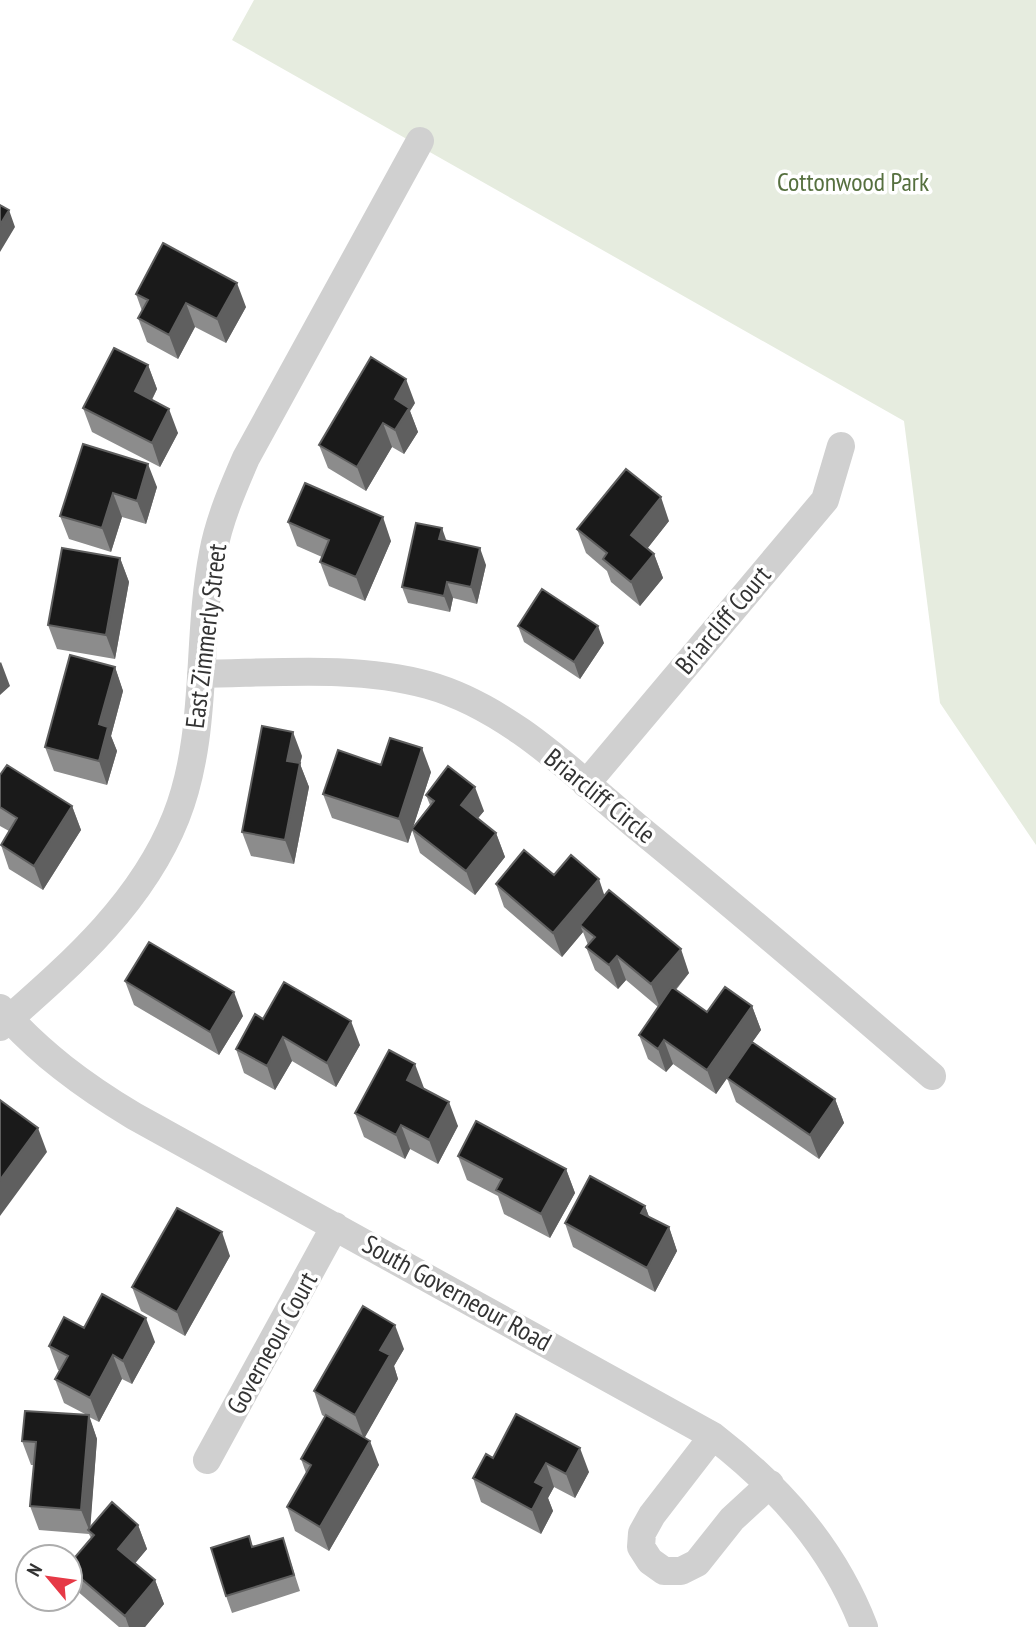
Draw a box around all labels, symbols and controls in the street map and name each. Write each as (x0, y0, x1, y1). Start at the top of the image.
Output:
park label: Cottonwood Park (777, 165, 929, 198)
street label: East Zimmerly Street (178, 542, 233, 730)
street label: Briarcliff Court (668, 559, 777, 680)
street label: Briarcliff Circle (538, 741, 662, 850)
street label: South Governeour Road (357, 1227, 557, 1358)
street label: Governeour Court (219, 1266, 324, 1420)
north arrow (14, 1543, 84, 1613)
text: N (21, 1559, 47, 1580)

